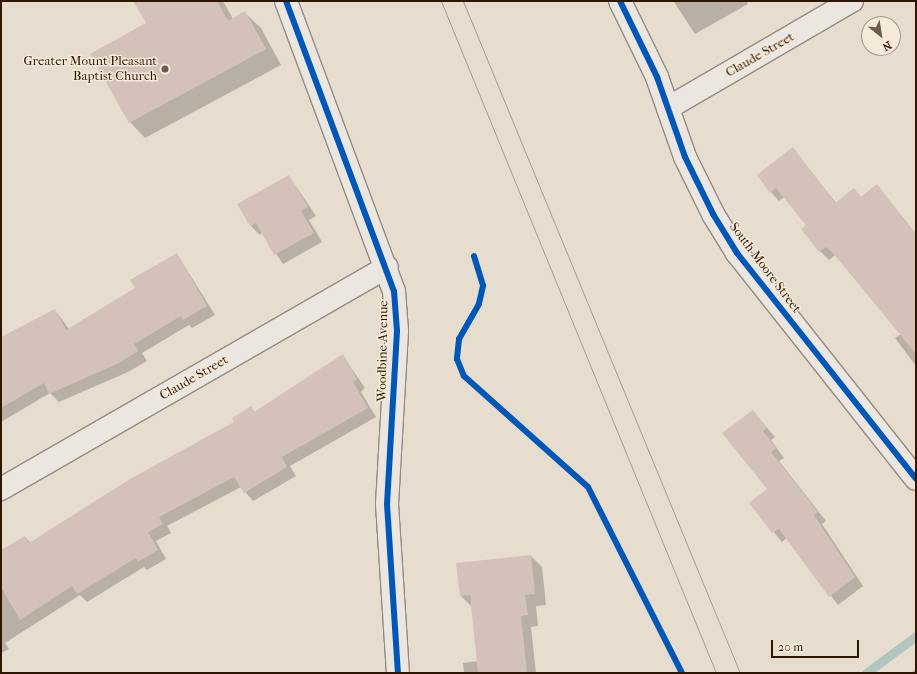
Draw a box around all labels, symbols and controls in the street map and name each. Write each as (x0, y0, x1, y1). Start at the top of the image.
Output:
north arrow (861, 16, 901, 56)
street label: Claude Street (723, 29, 797, 81)
text: N (880, 38, 894, 54)
place label: Greater Mount Pleasant Baptist Church (23, 54, 157, 85)
marker: Greater Mount Pleasant Baptist Church (160, 64, 170, 74)
street label: South Moore Street (726, 220, 804, 316)
street label: Woodbine Avenue (374, 300, 392, 402)
street label: Claude Street (157, 352, 231, 404)
scale bar (773, 632, 861, 658)
text: 20 m (778, 640, 803, 654)

